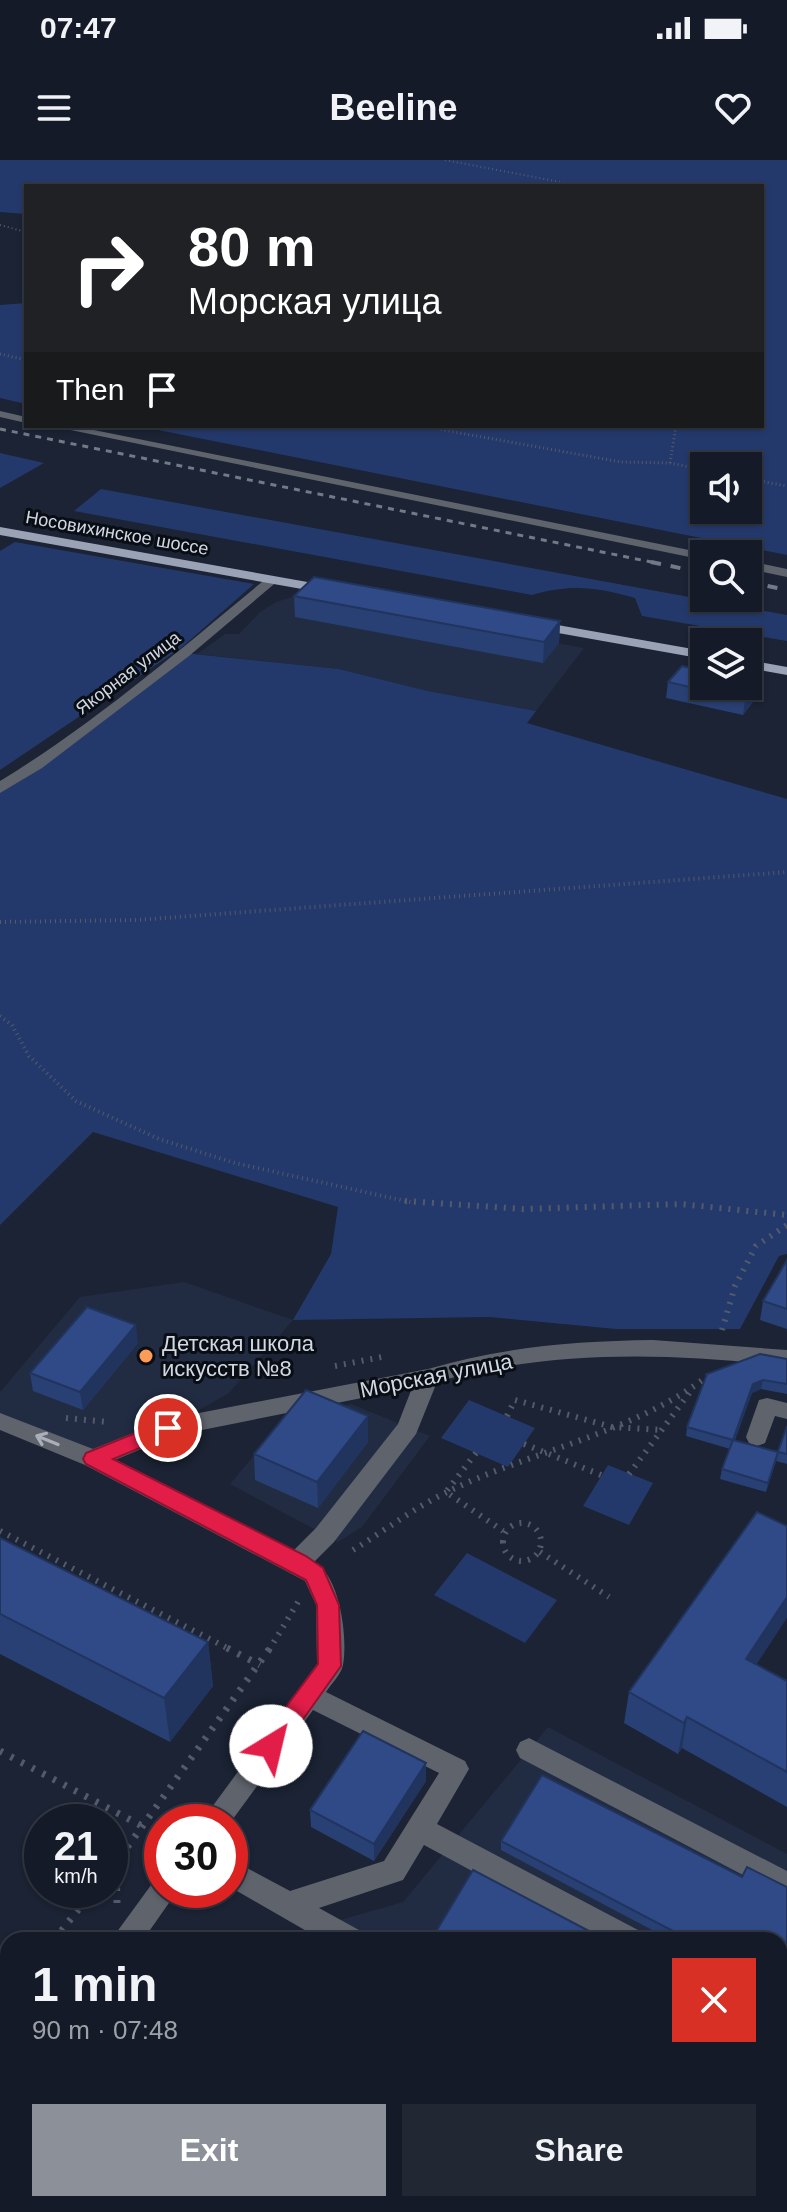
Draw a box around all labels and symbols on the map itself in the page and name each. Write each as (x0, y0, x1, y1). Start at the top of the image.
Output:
street label: Носовихинское шоссе (24, 507, 210, 559)
street label: Якорная улица (72, 627, 185, 719)
place label: Детская школа искусств №8 (162, 1331, 315, 1381)
marker: Детская школа искусств №8 (137, 1347, 155, 1365)
street label: Морская улица (358, 1348, 515, 1403)
pin (134, 1394, 202, 1462)
one-way arrow (35, 1432, 60, 1446)
position arrow (229, 1704, 313, 1788)
speed limit sign: 30 (144, 1804, 248, 1908)

